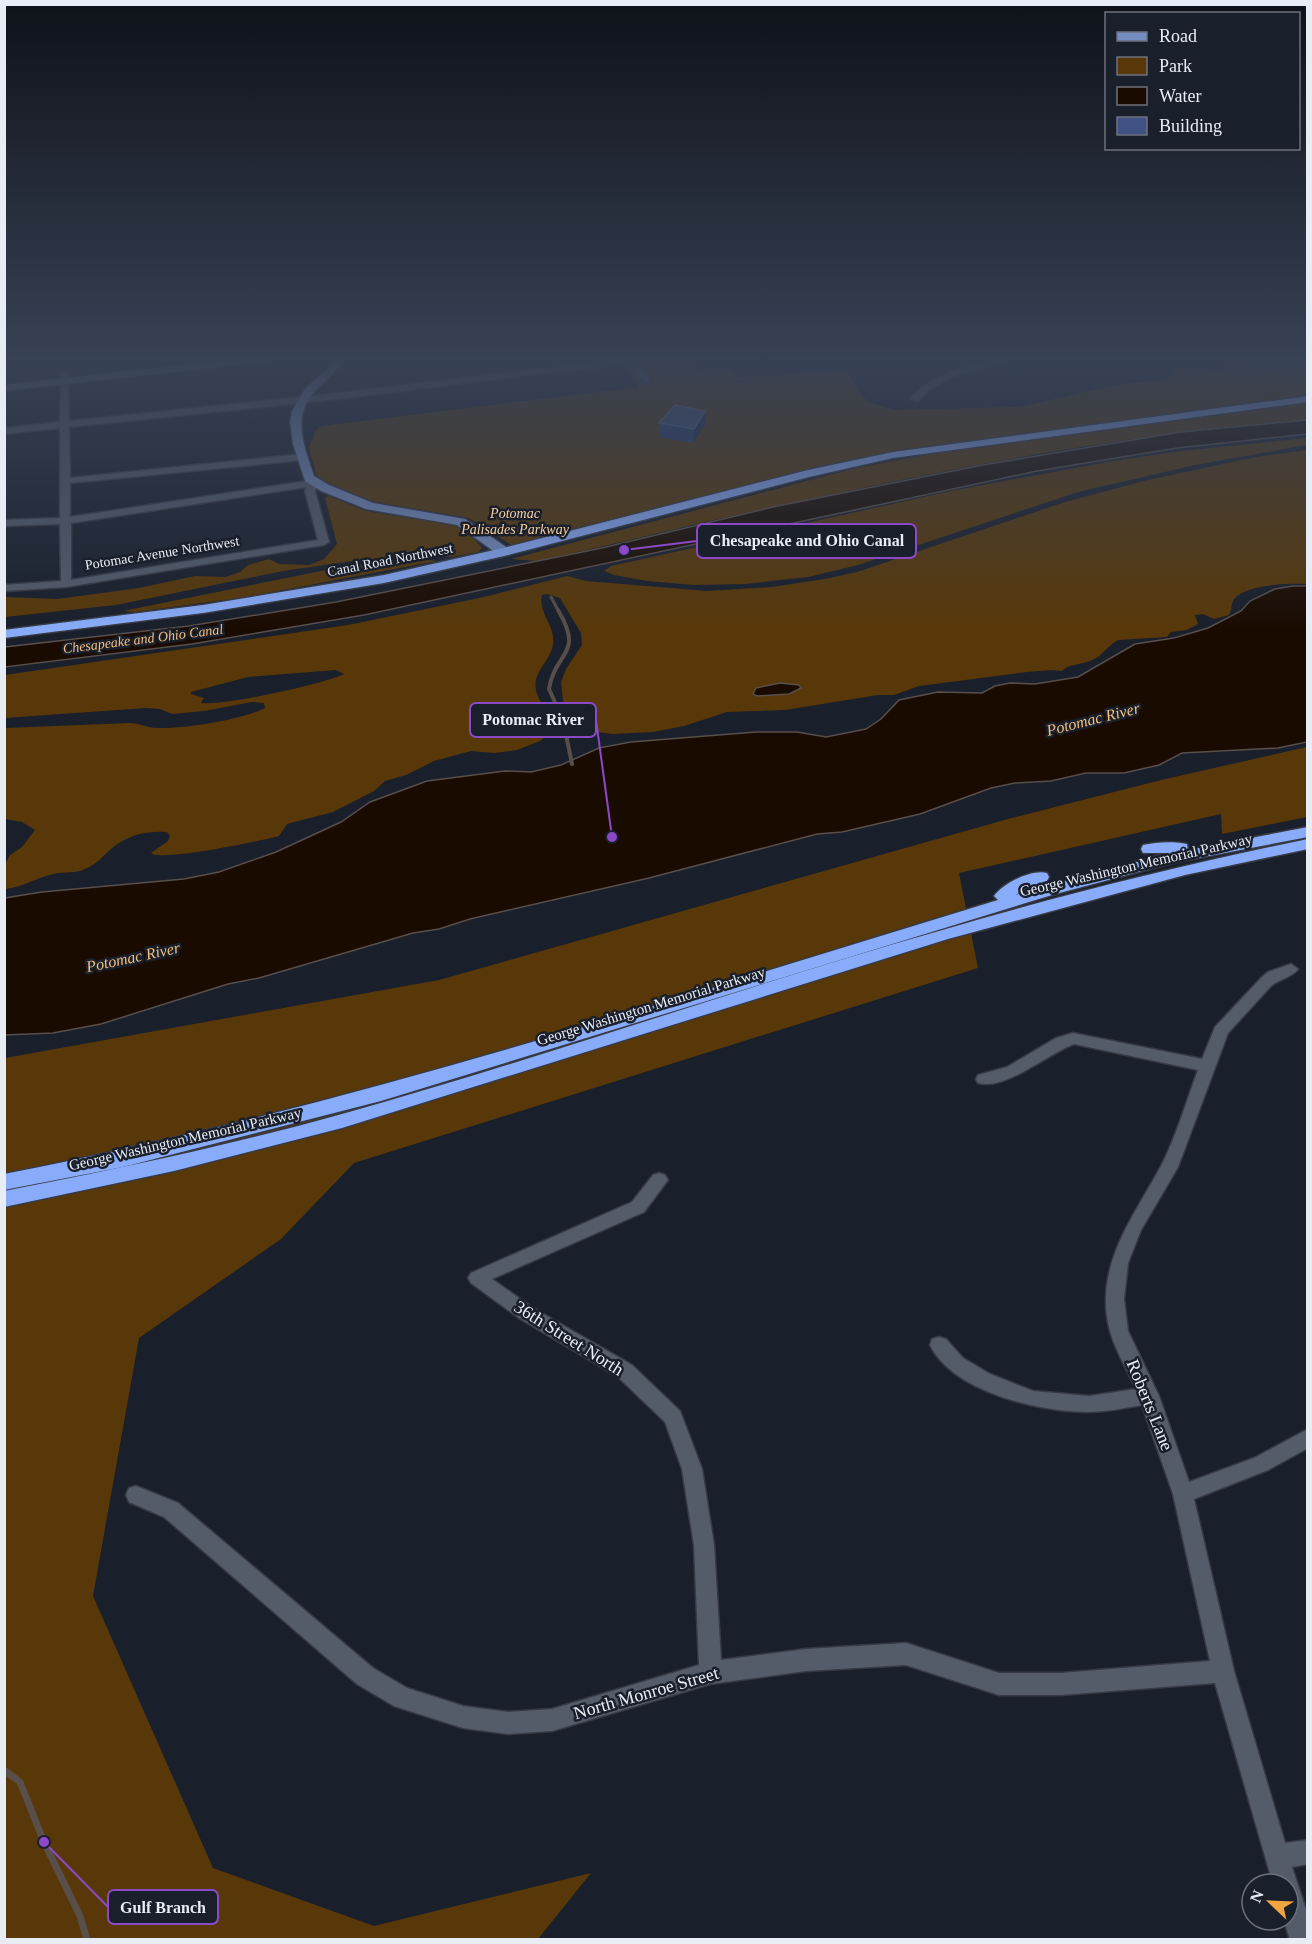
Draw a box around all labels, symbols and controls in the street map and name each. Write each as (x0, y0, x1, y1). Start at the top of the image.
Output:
legend (1105, 12, 1300, 150)
text: Road (1159, 26, 1197, 46)
text: Park (1159, 56, 1192, 76)
text: Water (1159, 86, 1202, 106)
text: Building (1159, 116, 1222, 136)
park label: Potomac Palisades Parkway (460, 506, 570, 537)
callout: Chesapeake and Ohio Canal (697, 524, 916, 558)
text: Chesapeake and Ohio Canal (710, 532, 905, 550)
street label: Potomac Avenue Northwest (84, 533, 240, 573)
street label: Canal Road Northwest (326, 540, 454, 580)
water label: Chesapeake and Ohio Canal (62, 622, 224, 656)
water label: Potomac River (1044, 699, 1142, 739)
callout: Potomac River (470, 703, 596, 737)
text: Potomac River (482, 711, 584, 728)
street label: George Washington Memorial Parkway (1018, 830, 1254, 900)
water label: Potomac River (84, 939, 182, 975)
street label: George Washington Memorial Parkway (535, 963, 768, 1048)
street label: George Washington Memorial Parkway (67, 1104, 303, 1174)
street label: 36th Street North (511, 1296, 627, 1380)
street label: Roberts Lane (1123, 1357, 1177, 1453)
street label: North Monroe Street (571, 1663, 721, 1723)
north arrow (1240, 1872, 1300, 1932)
text: N (1247, 1887, 1267, 1905)
callout: Gulf Branch (108, 1890, 218, 1924)
text: Gulf Branch (120, 1899, 206, 1916)

